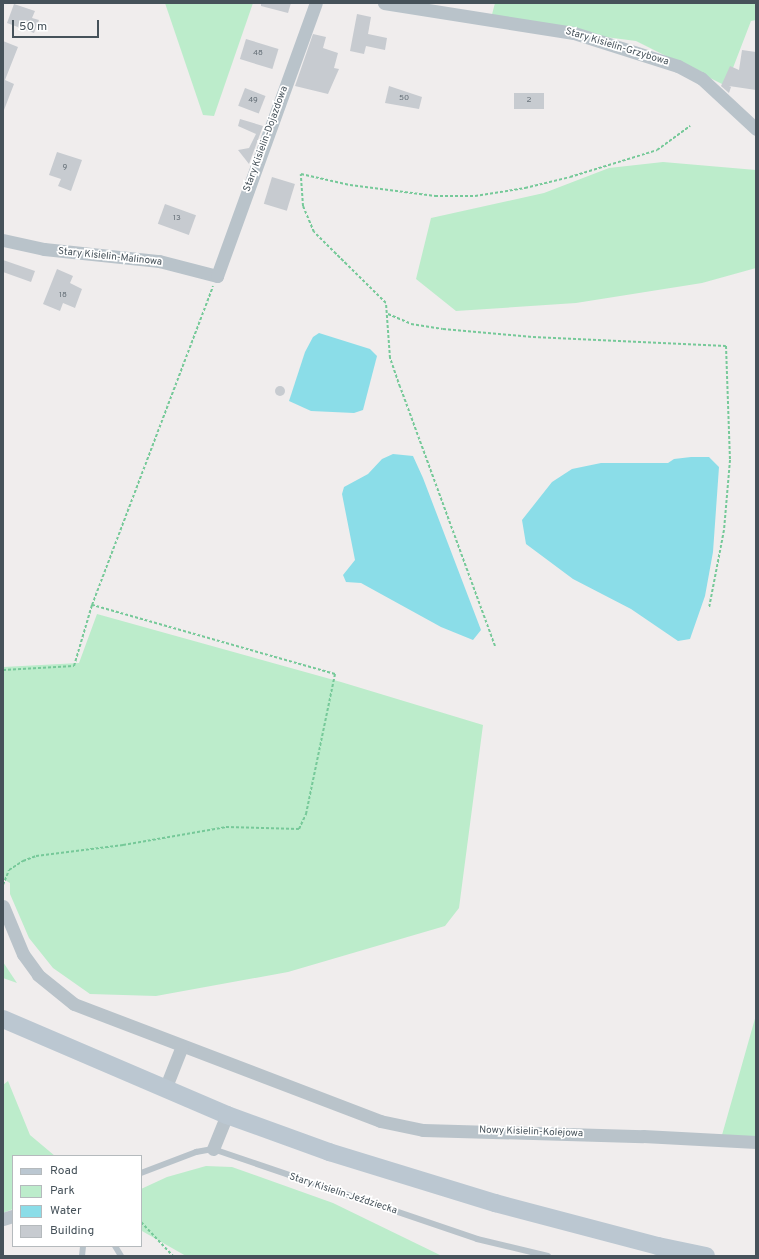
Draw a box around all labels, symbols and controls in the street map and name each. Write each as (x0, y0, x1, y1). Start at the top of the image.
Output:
scale bar (14, 12, 101, 38)
text: 50 m (19, 19, 47, 35)
street label: Stary Kisielin-Grzybowa (564, 26, 670, 68)
house number: 48 (253, 49, 263, 59)
street label: Stary Kisielin-Dojazdowa (241, 85, 291, 193)
house number: 50 (399, 94, 409, 104)
house number: 49 (248, 96, 258, 106)
house number: 2 (527, 96, 531, 106)
house number: 9 (63, 163, 67, 173)
house number: 13 (173, 214, 181, 224)
street label: Stary Kisielin-Malinowa (57, 246, 163, 268)
house number: 18 (59, 291, 67, 301)
street label: Nowy Kisielin-Kolejowa (479, 1124, 583, 1140)
legend (12, 1155, 142, 1247)
text: Road (50, 1163, 78, 1179)
street label: Stary Kisielin-Jeździecka (288, 1171, 398, 1217)
text: Park (50, 1183, 75, 1199)
text: Water (50, 1203, 82, 1219)
text: Building (50, 1223, 94, 1239)

